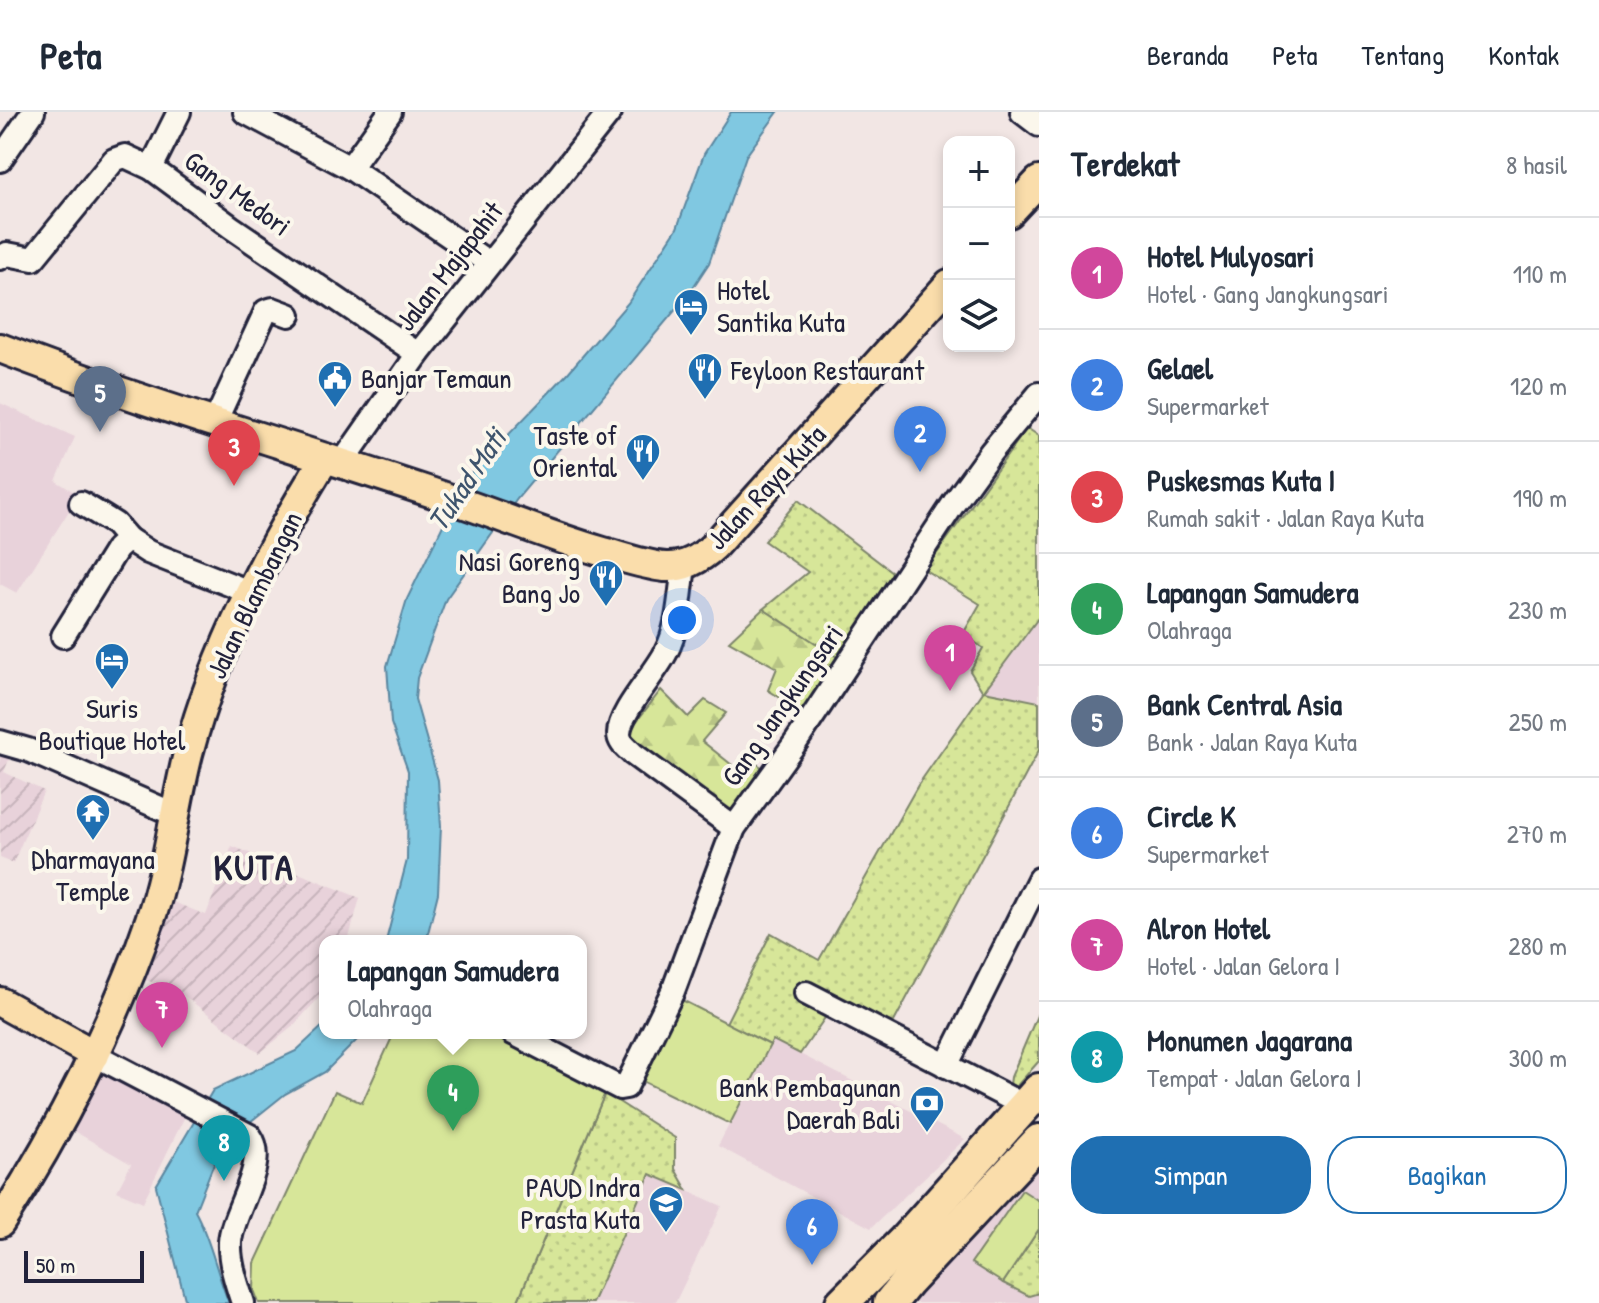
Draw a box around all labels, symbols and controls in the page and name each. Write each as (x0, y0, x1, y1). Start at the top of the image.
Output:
text: Peta (40, 29, 101, 81)
text: Beranda (1147, 36, 1228, 74)
text: Peta (1272, 36, 1318, 74)
text: Tentang (1362, 36, 1444, 74)
text: Kontak (1488, 36, 1559, 74)
map controls (943, 136, 1015, 352)
button: + (943, 136, 1015, 208)
street label: Gang Medori (177, 141, 299, 245)
text: Terdekat (1071, 141, 1179, 187)
text: 8 hasil (1506, 147, 1567, 182)
street label: Jalan Majapahit (386, 193, 512, 339)
button: − (943, 208, 1015, 280)
text: Hotel Mulyosari (1147, 236, 1314, 276)
text: 1 (1092, 256, 1102, 291)
text: 110 m (1513, 256, 1567, 291)
place label: Hotel Santika Kuta (717, 271, 845, 341)
text: Hotel · Gang Jangkungsari (1147, 276, 1389, 311)
button: layers (943, 280, 1015, 352)
hotel icon: Hotel Santika Kuta (672, 287, 710, 337)
text: Gelael (1147, 348, 1213, 388)
restaurant icon: Feyloon Restaurant (686, 351, 724, 401)
place label: Feyloon Restaurant (730, 351, 924, 389)
public building icon: Banjar Temaun (316, 359, 354, 409)
place label: Banjar Temaun (361, 359, 512, 397)
pin: 5 (74, 366, 126, 432)
text: 2 (1091, 368, 1103, 403)
text: 120 m (1510, 368, 1567, 403)
text: Supermarket (1147, 388, 1269, 423)
pin: 2 (894, 406, 946, 472)
place label: Taste of Oriental (533, 416, 618, 486)
street label: Jalan Raya Kuta (698, 416, 834, 558)
water label: Tukad Mati (417, 418, 517, 539)
pin: 3 (208, 420, 260, 486)
restaurant icon: Taste of Oriental (624, 432, 662, 482)
text: Puskesmas Kuta I (1147, 460, 1335, 500)
text: 3 (1091, 480, 1103, 515)
text: 190 m (1513, 480, 1567, 515)
text: Rumah sakit · Jalan Raya Kuta (1147, 500, 1424, 535)
street label: Jalan Blambangan (197, 505, 311, 685)
place label: Nasi Goreng Bang Jo (459, 542, 580, 612)
restaurant icon: Nasi Goreng Bang Jo (587, 558, 625, 608)
text: Lapangan Samudera (1147, 572, 1359, 612)
text: 4 (1092, 592, 1102, 627)
text: 230 m (1508, 592, 1567, 627)
your location (662, 600, 702, 640)
text: Olahraga (1147, 612, 1231, 647)
street label: Gang Jangkungsari (712, 617, 852, 793)
pin: 1 (924, 625, 976, 691)
hotel icon: Suris Boutique Hotel (93, 641, 131, 691)
text: Bank Central Asia (1147, 684, 1342, 724)
place label: Suris Boutique Hotel (39, 689, 186, 759)
text: 5 (1092, 704, 1103, 739)
text: 250 m (1509, 704, 1567, 739)
text: Bank · Jalan Raya Kuta (1147, 724, 1357, 759)
temple icon: Dharmayana Temple (74, 792, 112, 842)
text: Circle K (1147, 796, 1236, 836)
text: 6 (1092, 816, 1102, 851)
text: 270 m (1507, 816, 1567, 851)
text: Supermarket (1147, 836, 1269, 871)
place label: Dharmayana Temple (31, 840, 155, 910)
district label: KUTA (213, 842, 295, 891)
text: Alron Hotel (1147, 908, 1270, 948)
text: 7 (1091, 928, 1103, 963)
text: 280 m (1508, 928, 1567, 963)
popup (319, 935, 587, 1039)
text: Hotel · Jalan Gelora I (1147, 948, 1340, 983)
text: Lapangan Samudera (347, 950, 559, 990)
pin: 7 (136, 982, 188, 1048)
text: Olahraga (347, 990, 432, 1025)
text: Monumen Jagarana (1147, 1020, 1352, 1060)
text: 8 (1091, 1040, 1103, 1075)
text: 300 m (1508, 1040, 1567, 1075)
text: Tempat · Jalan Gelora I (1147, 1060, 1362, 1095)
pin: 4 (427, 1065, 479, 1131)
place label: Bank Pembagunan Daerah Bali (719, 1068, 901, 1138)
bank icon: Bank Pembagunan Daerah Bali (908, 1084, 946, 1134)
pin: 8 (198, 1115, 250, 1181)
button: Simpan (1071, 1136, 1311, 1214)
button: Bagikan (1327, 1136, 1567, 1214)
place label: PAUD Indra Prasta Kuta (520, 1168, 640, 1238)
school or university icon: PAUD Indra Prasta Kuta (647, 1184, 685, 1234)
pin: 6 (786, 1199, 838, 1265)
scale bar (24, 1247, 144, 1283)
text: 50 m (36, 1250, 75, 1280)

